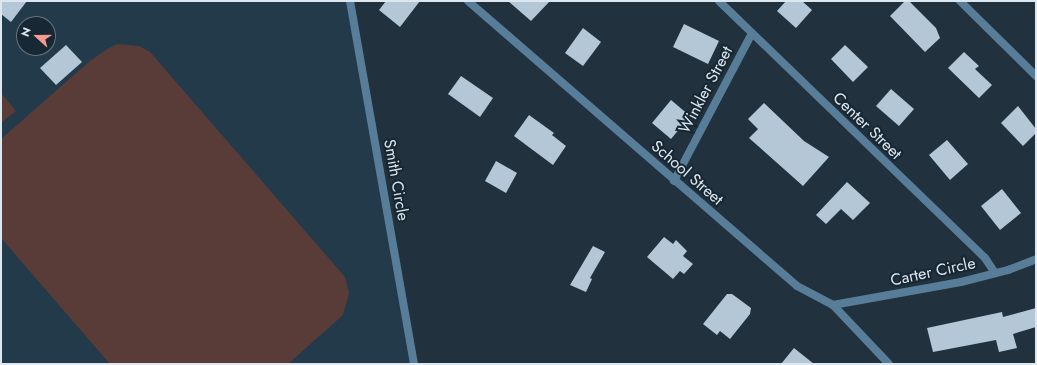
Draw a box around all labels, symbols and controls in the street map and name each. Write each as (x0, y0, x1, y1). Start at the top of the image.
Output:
north arrow (16, 16, 56, 56)
text: N (17, 25, 35, 39)
street label: Winkler Street (675, 43, 737, 137)
street label: Center Street (829, 88, 905, 164)
street label: School Street (647, 137, 727, 209)
street label: Smith Circle (379, 138, 413, 222)
street label: Carter Circle (889, 254, 977, 290)

